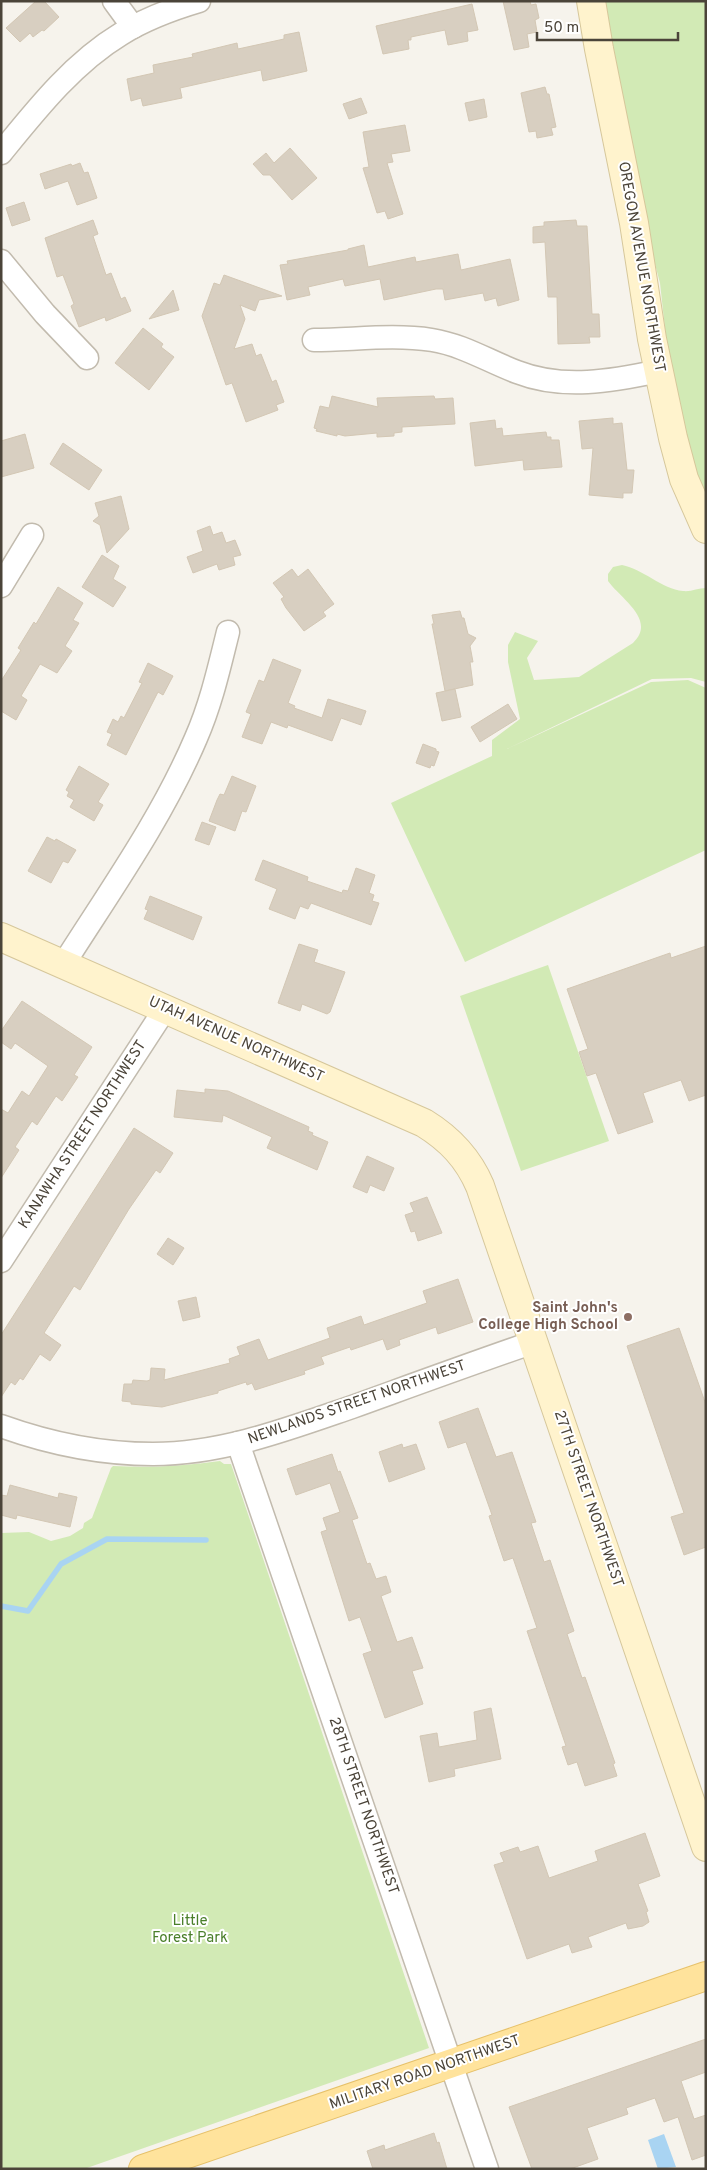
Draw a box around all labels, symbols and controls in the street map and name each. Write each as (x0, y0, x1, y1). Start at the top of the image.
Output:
scale bar (537, 10, 678, 42)
text: 50 m (544, 19, 579, 38)
street label: OREGON AVENUE NORTHWEST (613, 160, 669, 374)
street label: UTAH AVENUE NORTHWEST (145, 993, 327, 1087)
street label: KANAWHA STREET NORTHWEST (15, 1037, 151, 1233)
place label: Saint John's College High School (478, 1299, 618, 1335)
marker: Saint John's College High School (622, 1311, 634, 1323)
street label: NEWLANDS STREET NORTHWEST (245, 1357, 469, 1449)
street label: 27TH STREET NORTHWEST (549, 1408, 627, 1590)
street label: 28TH STREET NORTHWEST (324, 1715, 402, 1897)
park label: Little Forest Park (152, 1912, 228, 1948)
street label: MILITARY ROAD NORTHWEST (327, 2031, 523, 2115)

